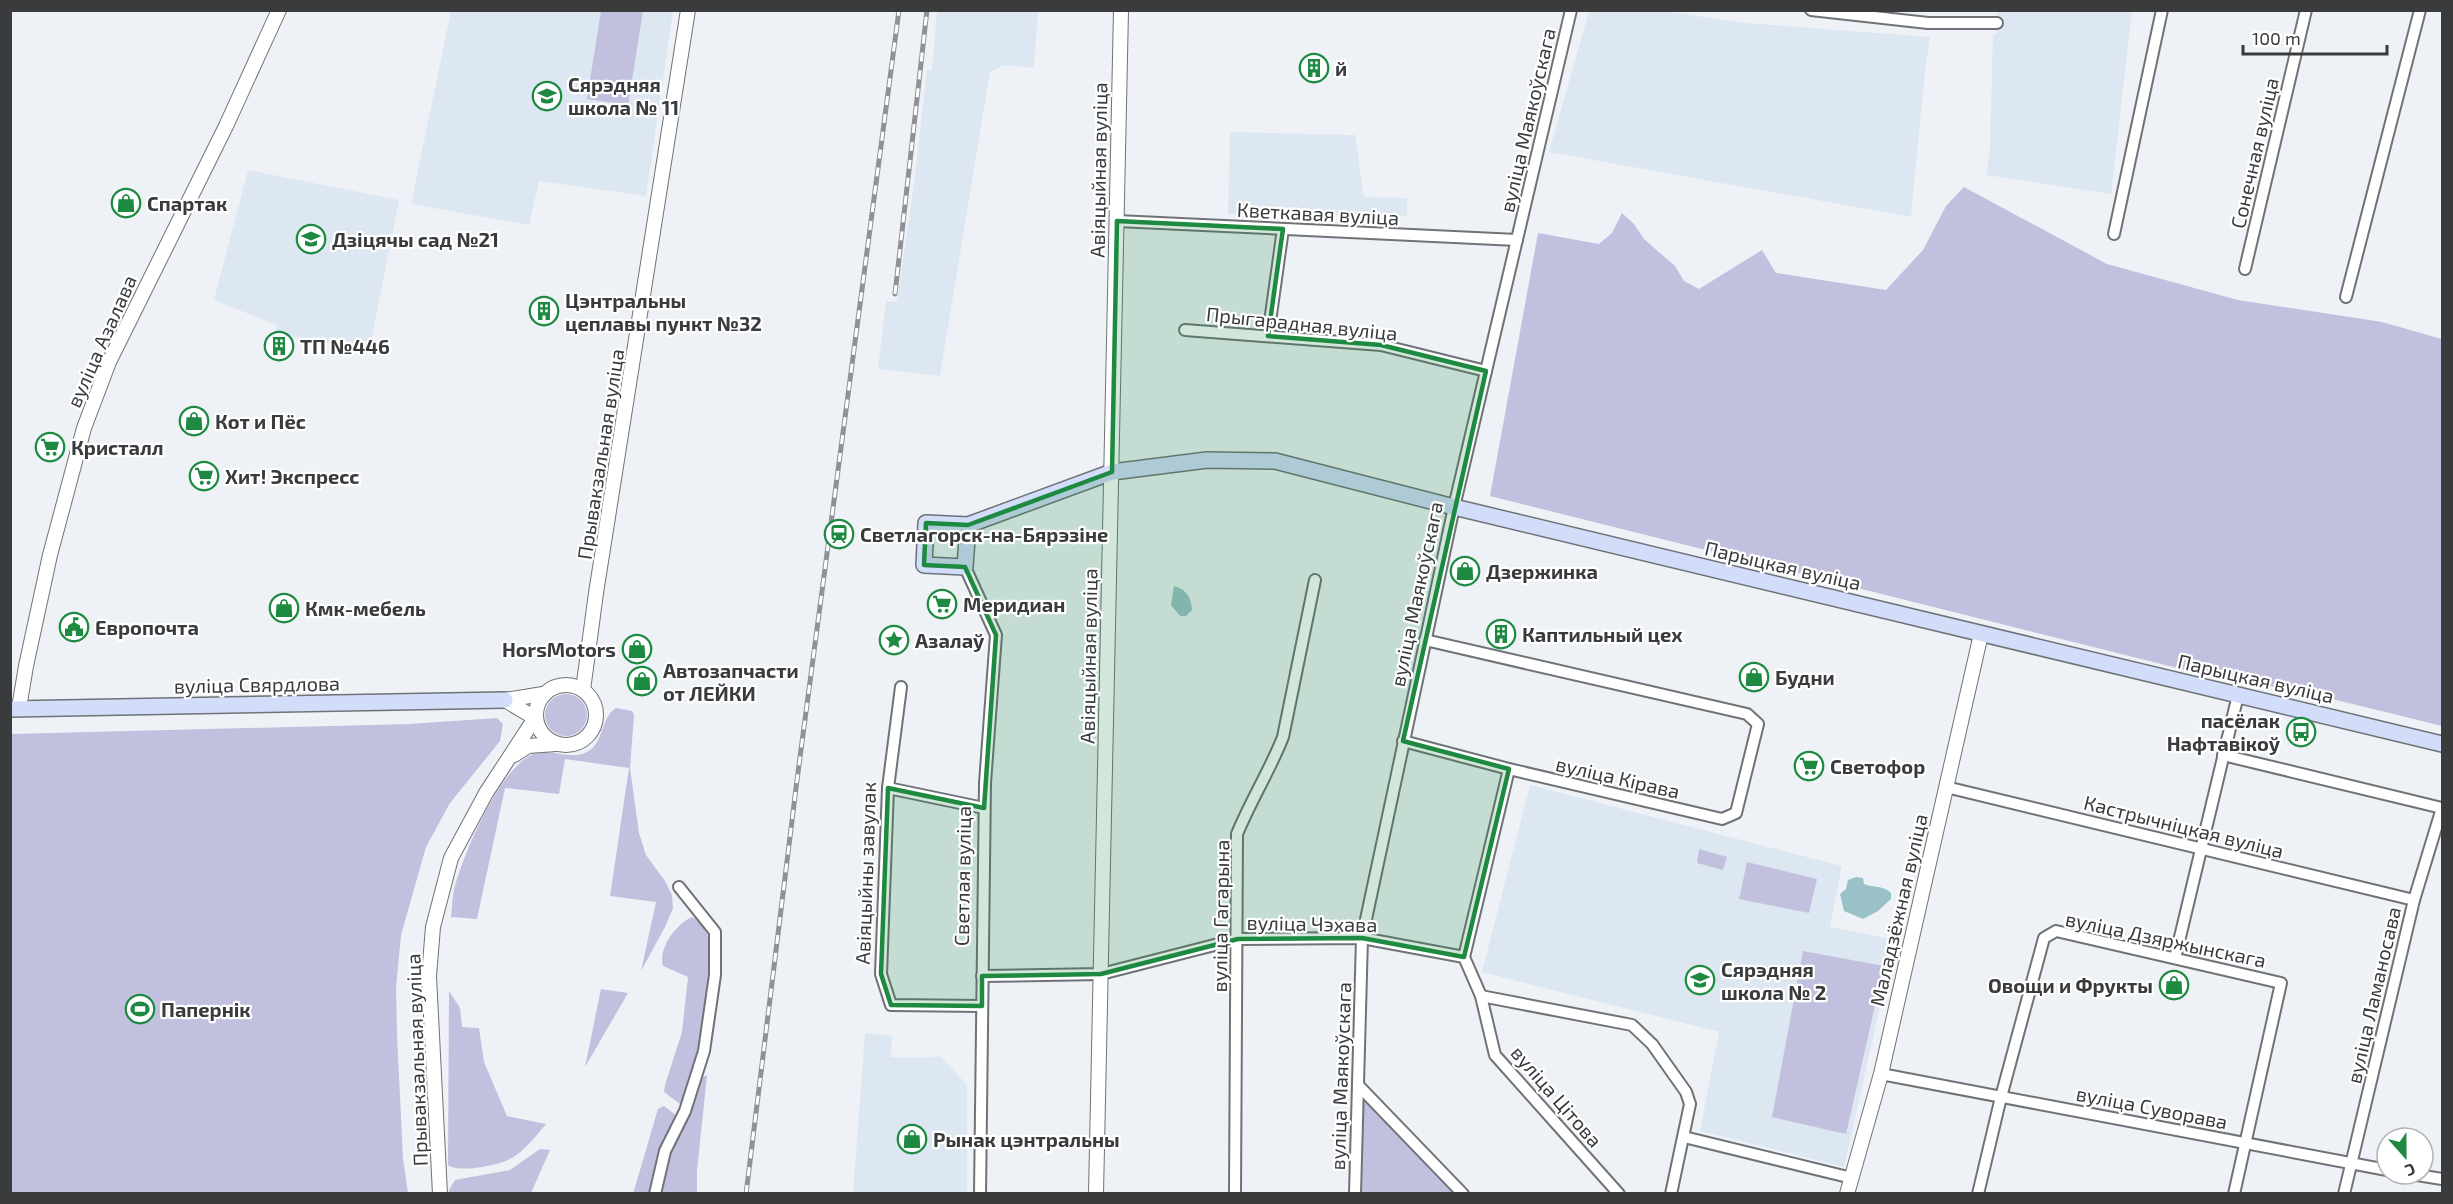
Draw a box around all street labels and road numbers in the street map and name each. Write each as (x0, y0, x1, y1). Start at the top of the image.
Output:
street label: вуліца Маякоўскага (1494, 26, 1561, 215)
street label: Сонечная вуліца (2225, 75, 2284, 231)
street label: Авіяцыйная вуліца (1084, 82, 1113, 258)
street label: Кветкавая вуліца (1236, 197, 1400, 230)
street label: вуліца Азалава (61, 271, 142, 411)
street label: Прыгарадная вуліца (1205, 301, 1399, 346)
street label: Прывакзальная вуліца (571, 347, 629, 561)
street label: вуліца Маякоўскага (1385, 499, 1448, 689)
street label: Парыцкая вуліца (1702, 535, 1863, 596)
street label: Авіяцыйная вуліца (1074, 568, 1103, 744)
street label: Парыцкая вуліца (2175, 648, 2336, 709)
street label: вуліца Свярдлова (174, 671, 340, 698)
street label: вуліца Кірава (1553, 751, 1682, 804)
street label: Авіяцыйны завулак (850, 781, 881, 965)
street label: Кастрычніцкая вуліца (2081, 790, 2286, 863)
street label: Светлая вуліца (949, 806, 976, 946)
street label: Маладзёжная вуліца (1864, 811, 1933, 1009)
street label: вуліца Гагарына (1207, 839, 1234, 993)
street label: вуліца Ламаносава (2341, 904, 2406, 1086)
street label: вуліца Дзяржынскага (2063, 906, 2269, 973)
street label: вуліца Чэхава (1246, 910, 1378, 937)
street label: Прывакзальная вуліца (400, 953, 433, 1167)
street label: вуліца Маякоўскага (1325, 981, 1356, 1171)
street label: вуліца Цітова (1506, 1040, 1608, 1152)
street label: вуліца Суворава (2074, 1081, 2230, 1134)

